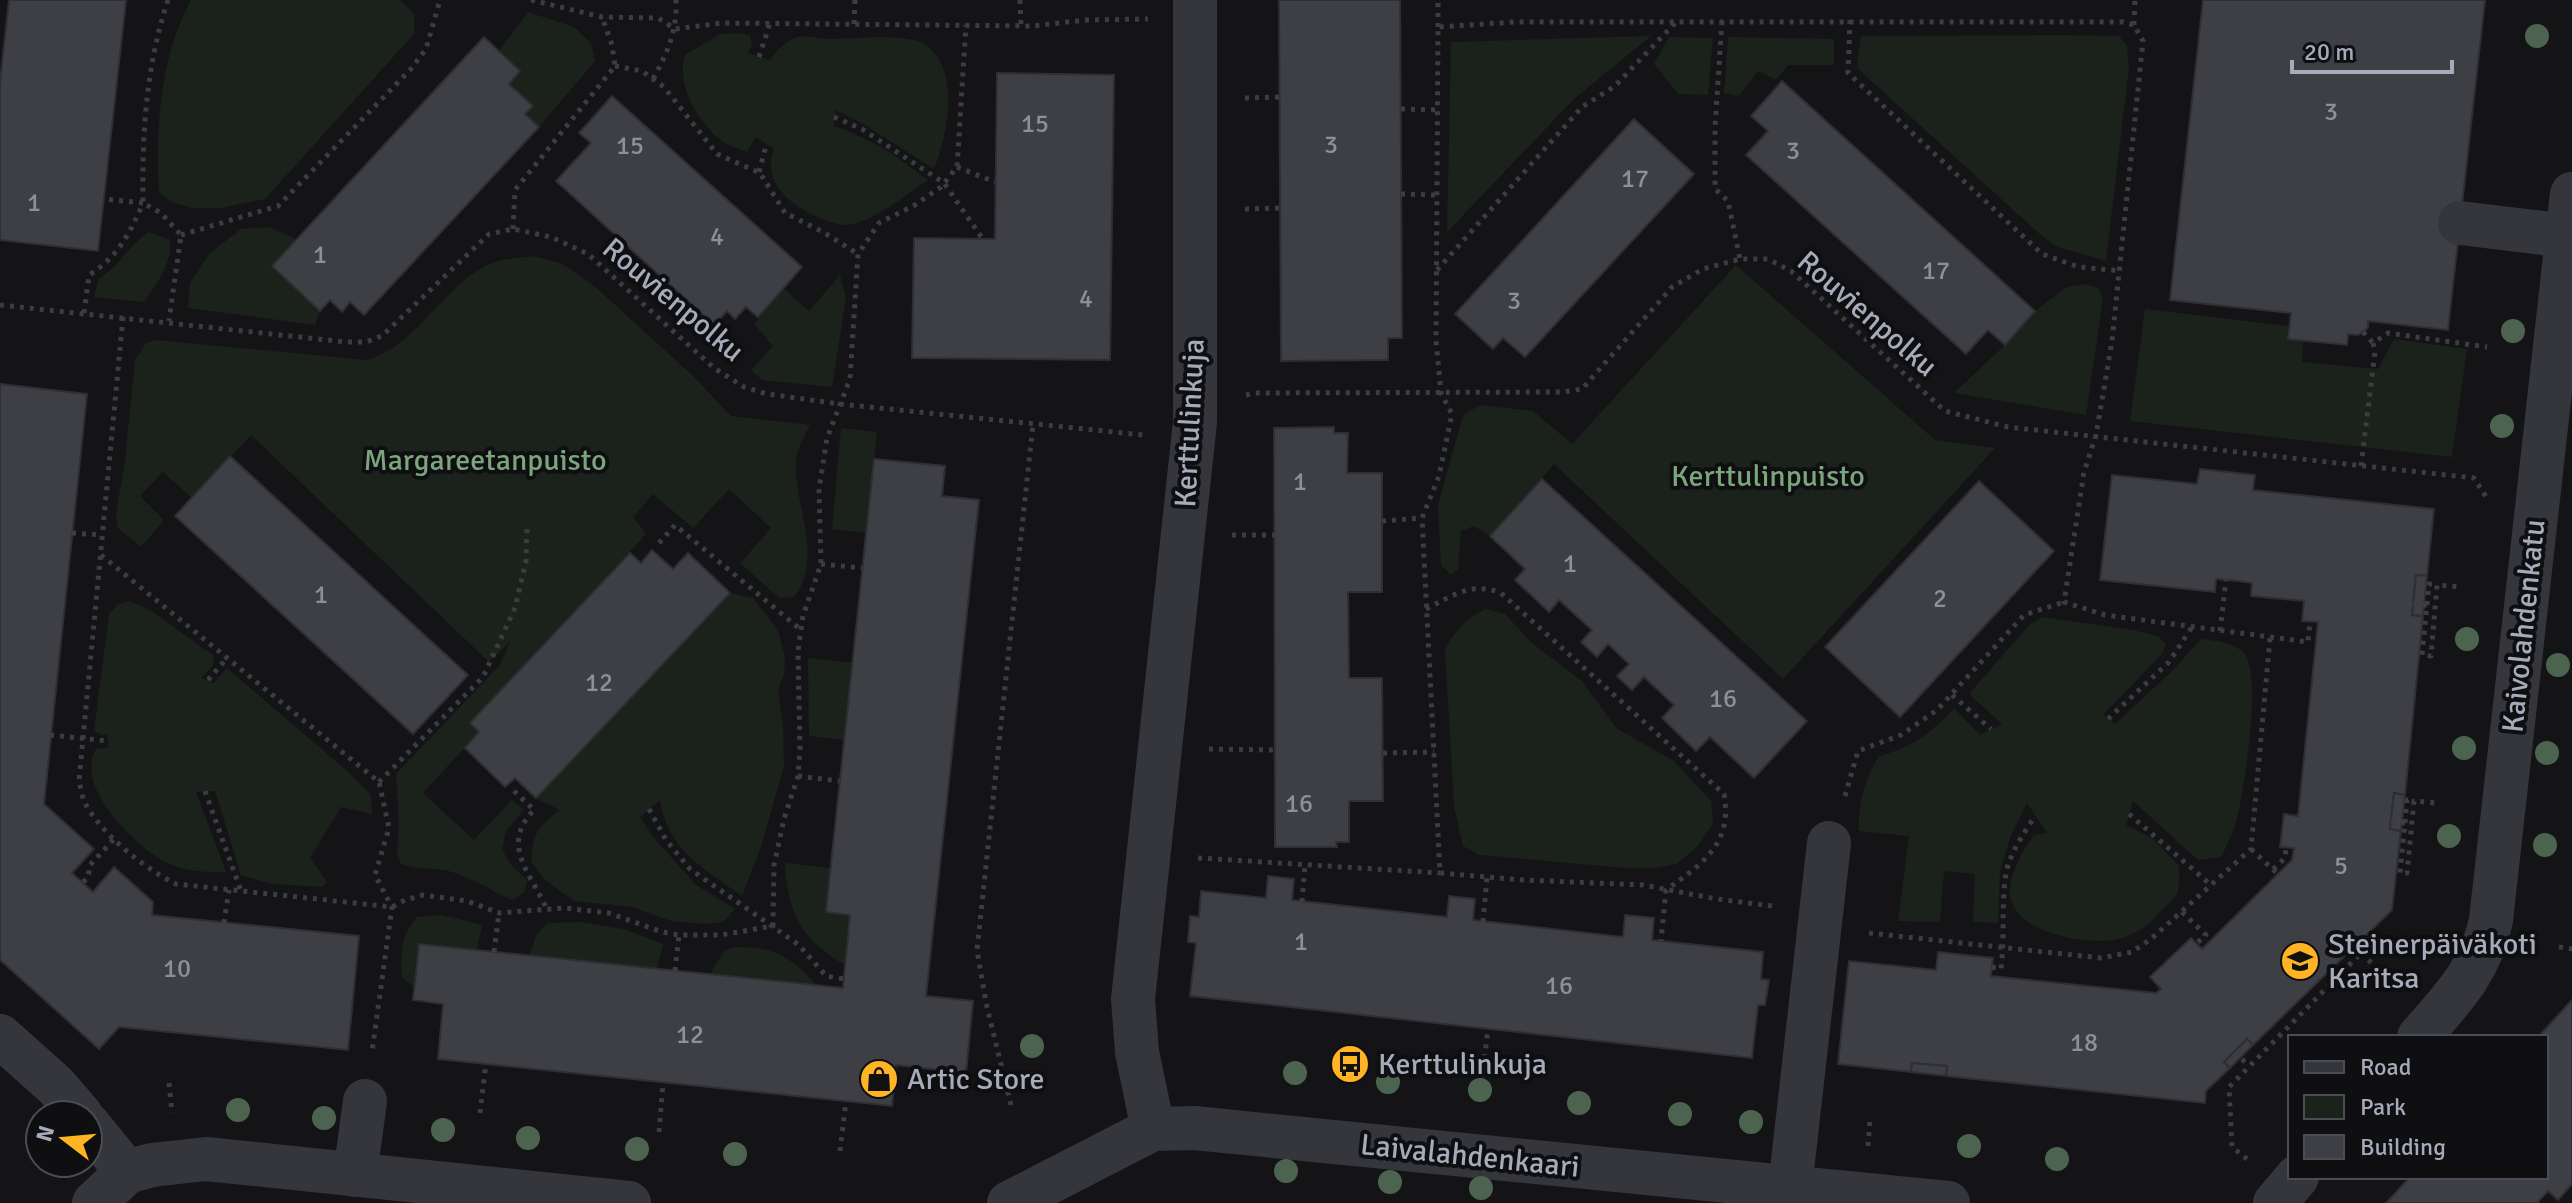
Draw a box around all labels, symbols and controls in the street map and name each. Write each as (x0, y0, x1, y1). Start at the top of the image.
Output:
scale bar (2292, 24, 2452, 74)
text: 20 m (2304, 37, 2354, 67)
house number: 3 (2324, 96, 2338, 128)
house number: 15 (1021, 108, 1049, 140)
house number: 3 (1324, 129, 1338, 161)
house number: 15 (616, 130, 644, 162)
house number: 3 (1786, 135, 1800, 167)
house number: 17 (1621, 163, 1649, 195)
house number: 1 (27, 187, 41, 219)
house number: 4 (710, 221, 724, 253)
street label: Rouvienpolku (595, 230, 751, 370)
house number: 1 (313, 239, 327, 271)
street label: Rouvienpolku (1789, 243, 1945, 385)
house number: 17 (1922, 255, 1950, 287)
house number: 4 (1079, 283, 1093, 315)
house number: 3 (1507, 285, 1521, 317)
street label: Kerttulinkuja (1167, 338, 1213, 508)
park label: Margareetanpuisto (363, 442, 607, 479)
park label: Kerttulinpuisto (1671, 458, 1865, 495)
house number: 1 (1293, 466, 1307, 498)
street label: Kaivolahdenkatu (2494, 517, 2554, 735)
house number: 1 (1563, 548, 1577, 580)
house number: 1 (314, 579, 328, 611)
house number: 2 (1933, 583, 1947, 615)
house number: 12 (585, 667, 613, 699)
house number: 16 (1709, 683, 1737, 715)
house number: 16 (1285, 788, 1313, 820)
house number: 5 (2334, 850, 2348, 882)
house number: 1 (1294, 926, 1308, 958)
place label: Steinerpäiväkoti Karitsa (2328, 926, 2537, 997)
school or university icon: Steinerpäiväkoti Karitsa (2279, 940, 2321, 982)
house number: 10 (163, 953, 191, 985)
house number: 16 (1545, 970, 1573, 1002)
house number: 12 (676, 1019, 704, 1051)
house number: 18 (2070, 1027, 2098, 1059)
legend (2288, 1035, 2548, 1179)
bus stop icon: Kerttulinkuja (1329, 1043, 1371, 1085)
place label: Kerttulinkuja (1378, 1046, 1547, 1083)
text: Road (2360, 1052, 2411, 1082)
shop icon: Artic Store (858, 1058, 900, 1100)
place label: Artic Store (907, 1061, 1045, 1098)
text: Park (2360, 1092, 2406, 1122)
north arrow (24, 1099, 104, 1179)
text: N (30, 1123, 60, 1145)
street label: Laivalahdenkaari (1359, 1126, 1581, 1186)
text: Building (2360, 1132, 2446, 1162)

